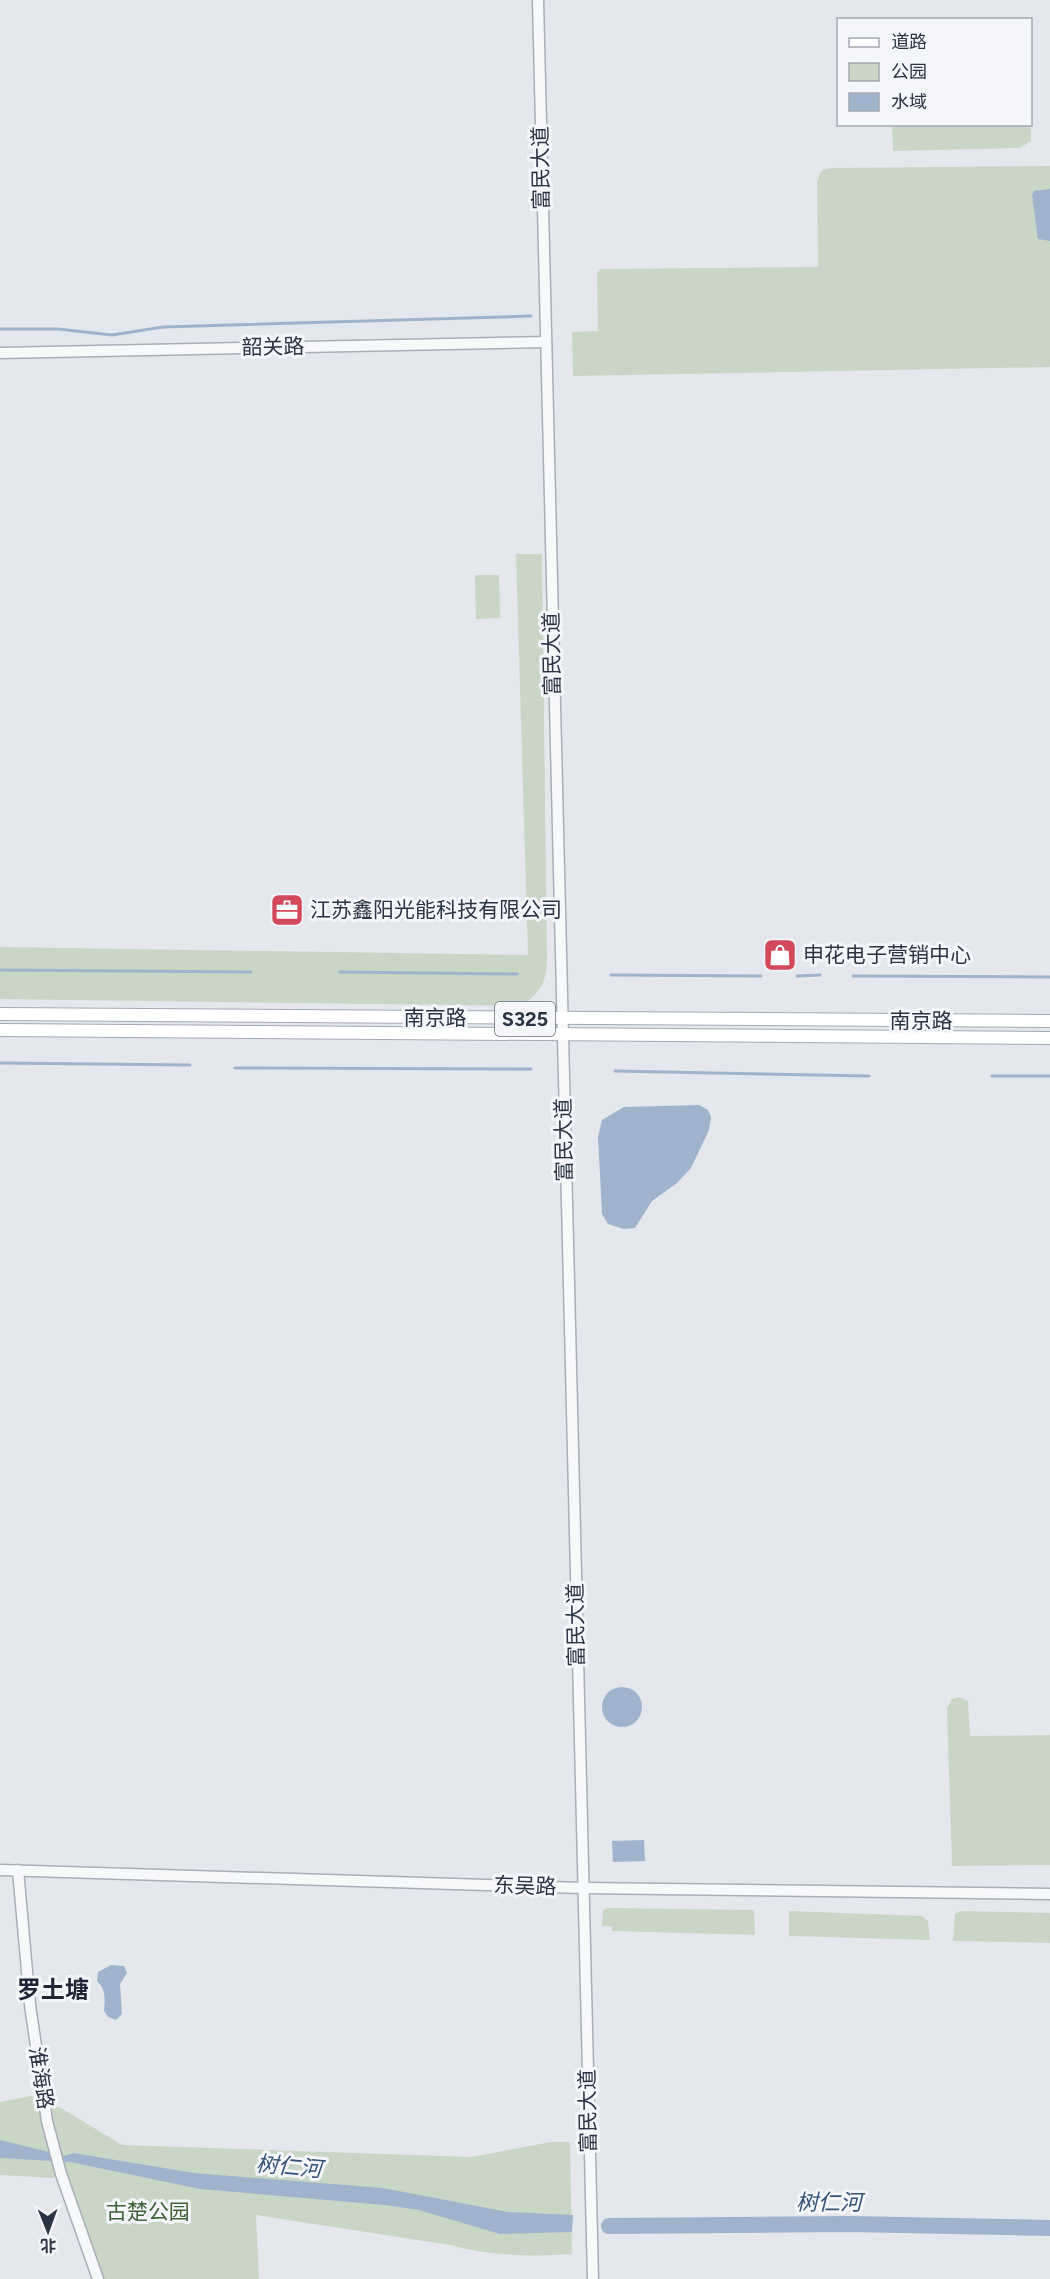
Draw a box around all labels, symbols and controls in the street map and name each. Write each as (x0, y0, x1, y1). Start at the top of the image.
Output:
legend (837, 18, 1032, 126)
text: 道路 (891, 31, 927, 53)
text: 公园 (891, 61, 927, 83)
text: 水域 (891, 91, 927, 113)
street label: 富民大道 (527, 126, 554, 210)
street label: 韶关路 (241, 333, 305, 360)
street label: 富民大道 (538, 612, 565, 696)
office icon: 江苏鑫阳光能科技有限公司 (269, 892, 305, 928)
place label: 江苏鑫阳光能科技有限公司 (310, 897, 562, 922)
shop icon: 申花电子营销中心 (762, 937, 798, 973)
place label: 申花电子营销中心 (803, 942, 971, 967)
road number: S325 (495, 1002, 555, 1036)
street label: 南京路 (404, 1005, 467, 1030)
street label: 南京路 (890, 1008, 953, 1033)
street label: 富民大道 (550, 1098, 577, 1182)
street label: 富民大道 (562, 1583, 589, 1667)
street label: 东吴路 (493, 1872, 557, 1899)
district label: 罗土塘 (17, 1975, 89, 2004)
street label: 淮海路 (24, 2045, 59, 2111)
street label: 富民大道 (574, 2069, 601, 2153)
water label: 树仁河 (255, 2150, 327, 2183)
water label: 树仁河 (796, 2189, 866, 2216)
park label: 古楚公园 (106, 2199, 190, 2224)
north arrow (18, 2201, 78, 2261)
text: 北 (40, 2236, 56, 2255)

